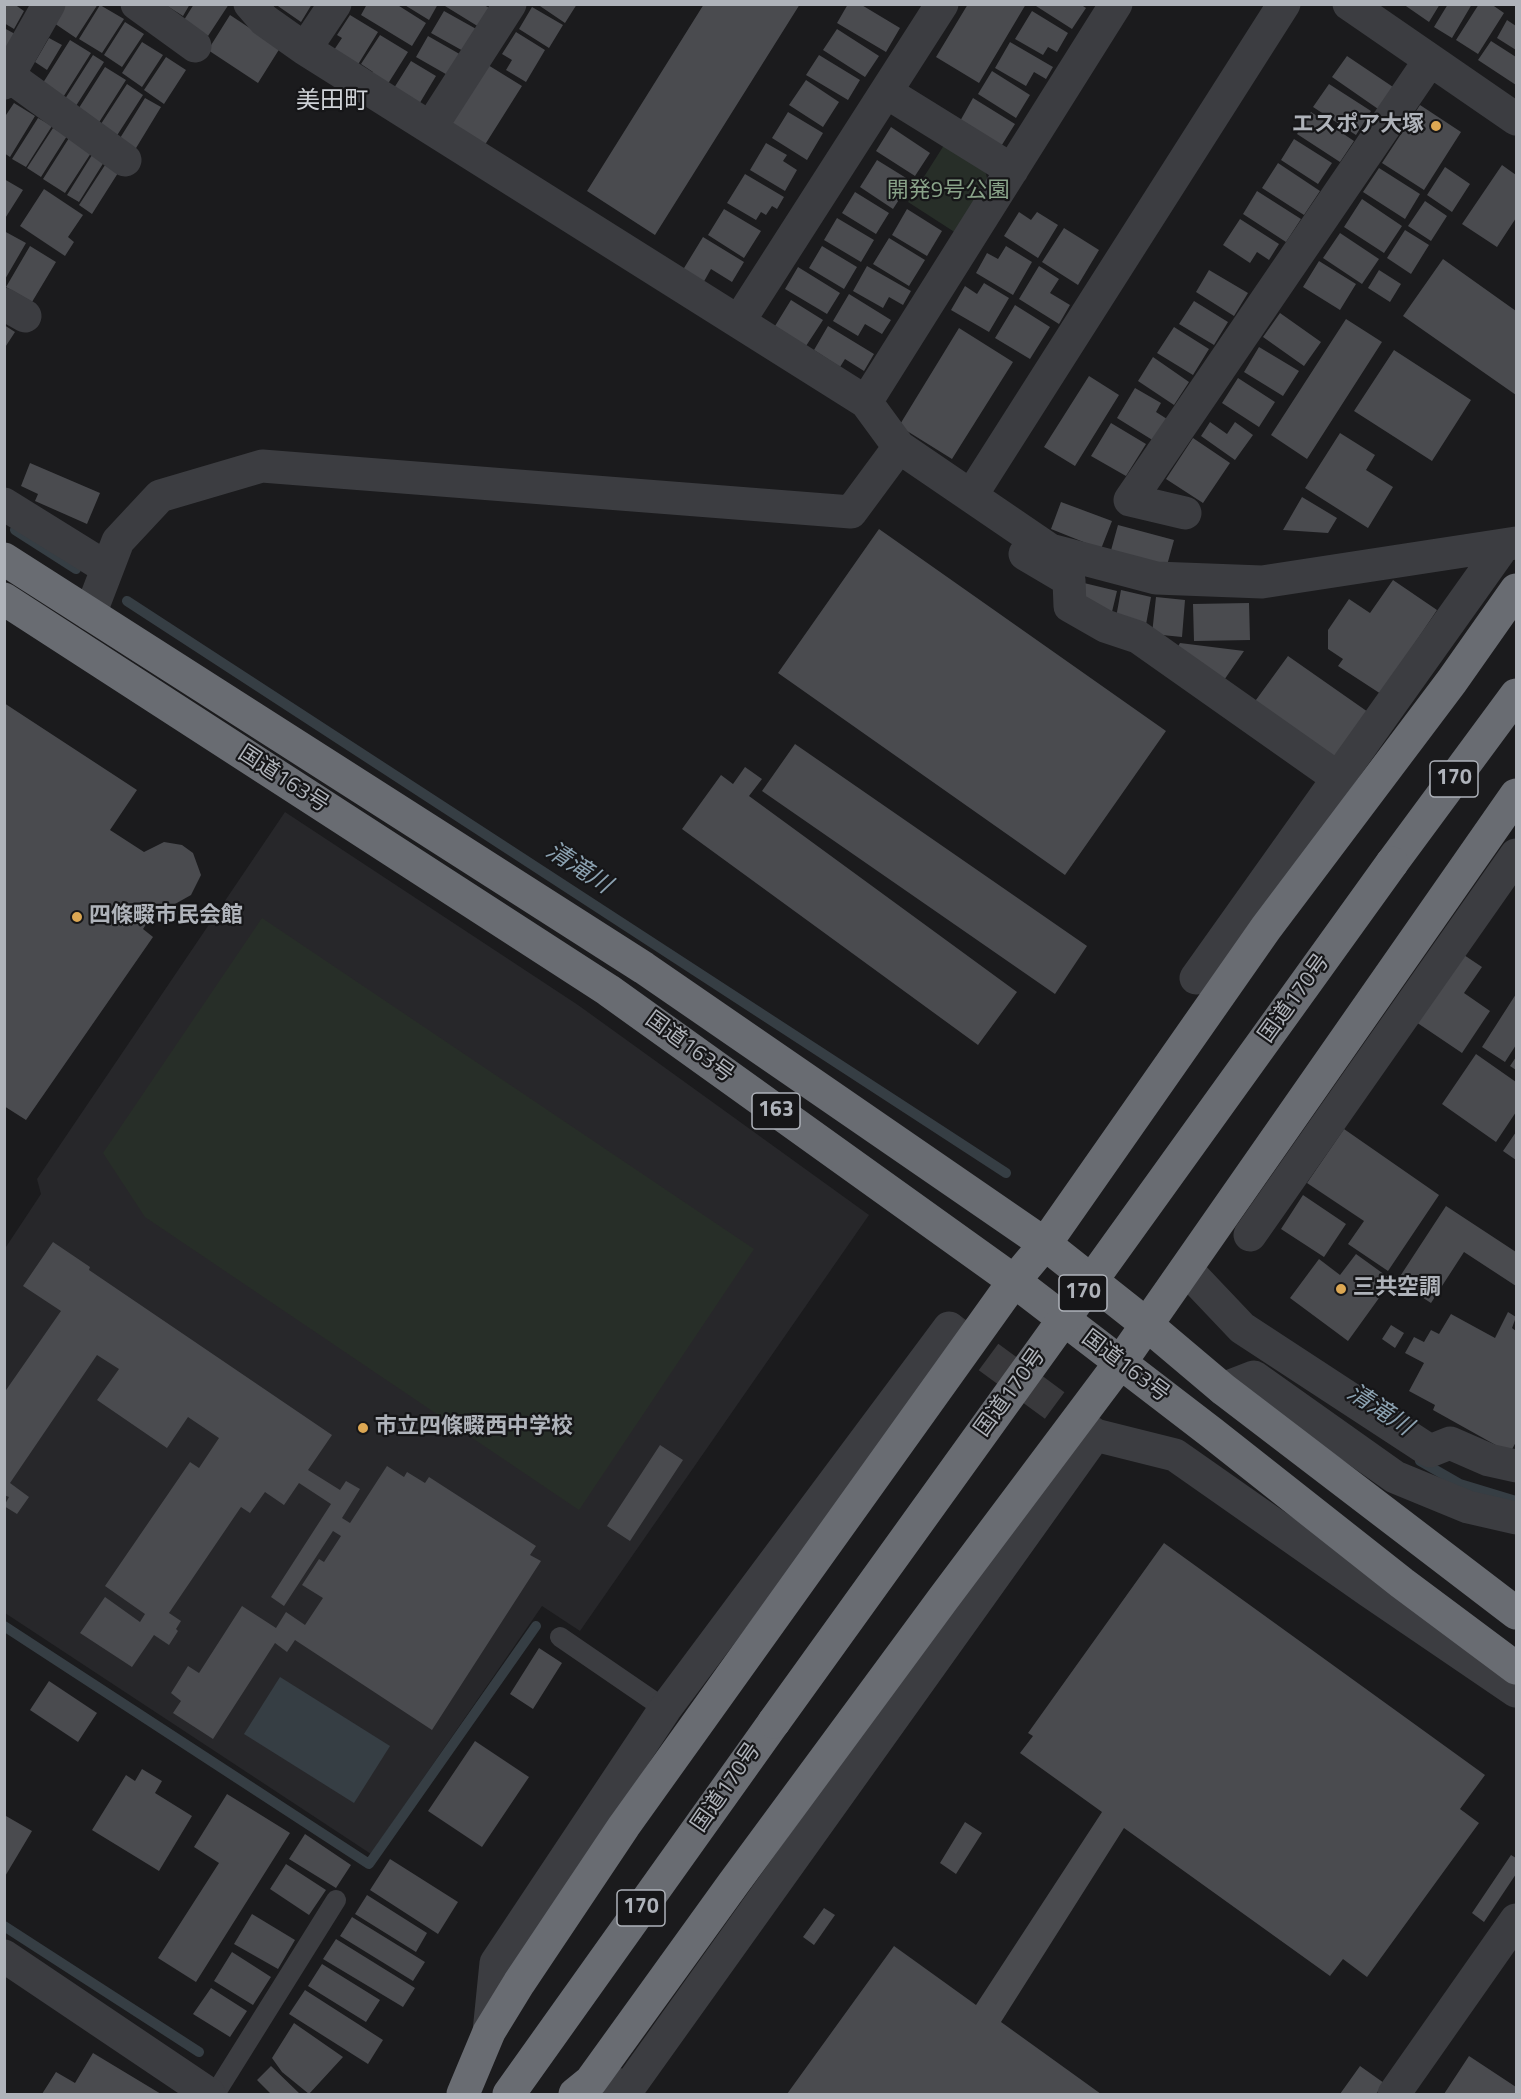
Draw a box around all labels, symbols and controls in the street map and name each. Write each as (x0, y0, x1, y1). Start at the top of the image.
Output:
district label: 美田町 (296, 88, 368, 116)
place label: エスポア大塚 (1292, 113, 1424, 139)
marker: エスポア大塚 (1429, 119, 1443, 133)
park label: 開発9号公園 (887, 179, 1009, 205)
street label: 国道163号 (233, 741, 333, 819)
road number: 170 (1430, 761, 1478, 797)
water label: 清滝川 (540, 837, 616, 901)
place label: 四條畷市民会館 (89, 904, 243, 930)
marker: 四條畷市民会館 (70, 910, 84, 924)
street label: 国道170号 (1254, 950, 1336, 1048)
street label: 国道163号 (640, 1007, 738, 1089)
road number: 163 (752, 1093, 800, 1129)
road number: 170 (1059, 1275, 1107, 1311)
place label: 三共空調 (1353, 1276, 1441, 1302)
marker: 三共空調 (1334, 1282, 1348, 1296)
street label: 国道163号 (1076, 1325, 1174, 1409)
street label: 国道170号 (970, 1344, 1052, 1442)
water label: 清滝川 (1341, 1379, 1417, 1443)
place label: 市立四條畷西中学校 (375, 1415, 573, 1441)
marker: 市立四條畷西中学校 (356, 1421, 370, 1435)
street label: 国道170号 (687, 1738, 767, 1838)
road number: 170 (617, 1890, 665, 1926)

